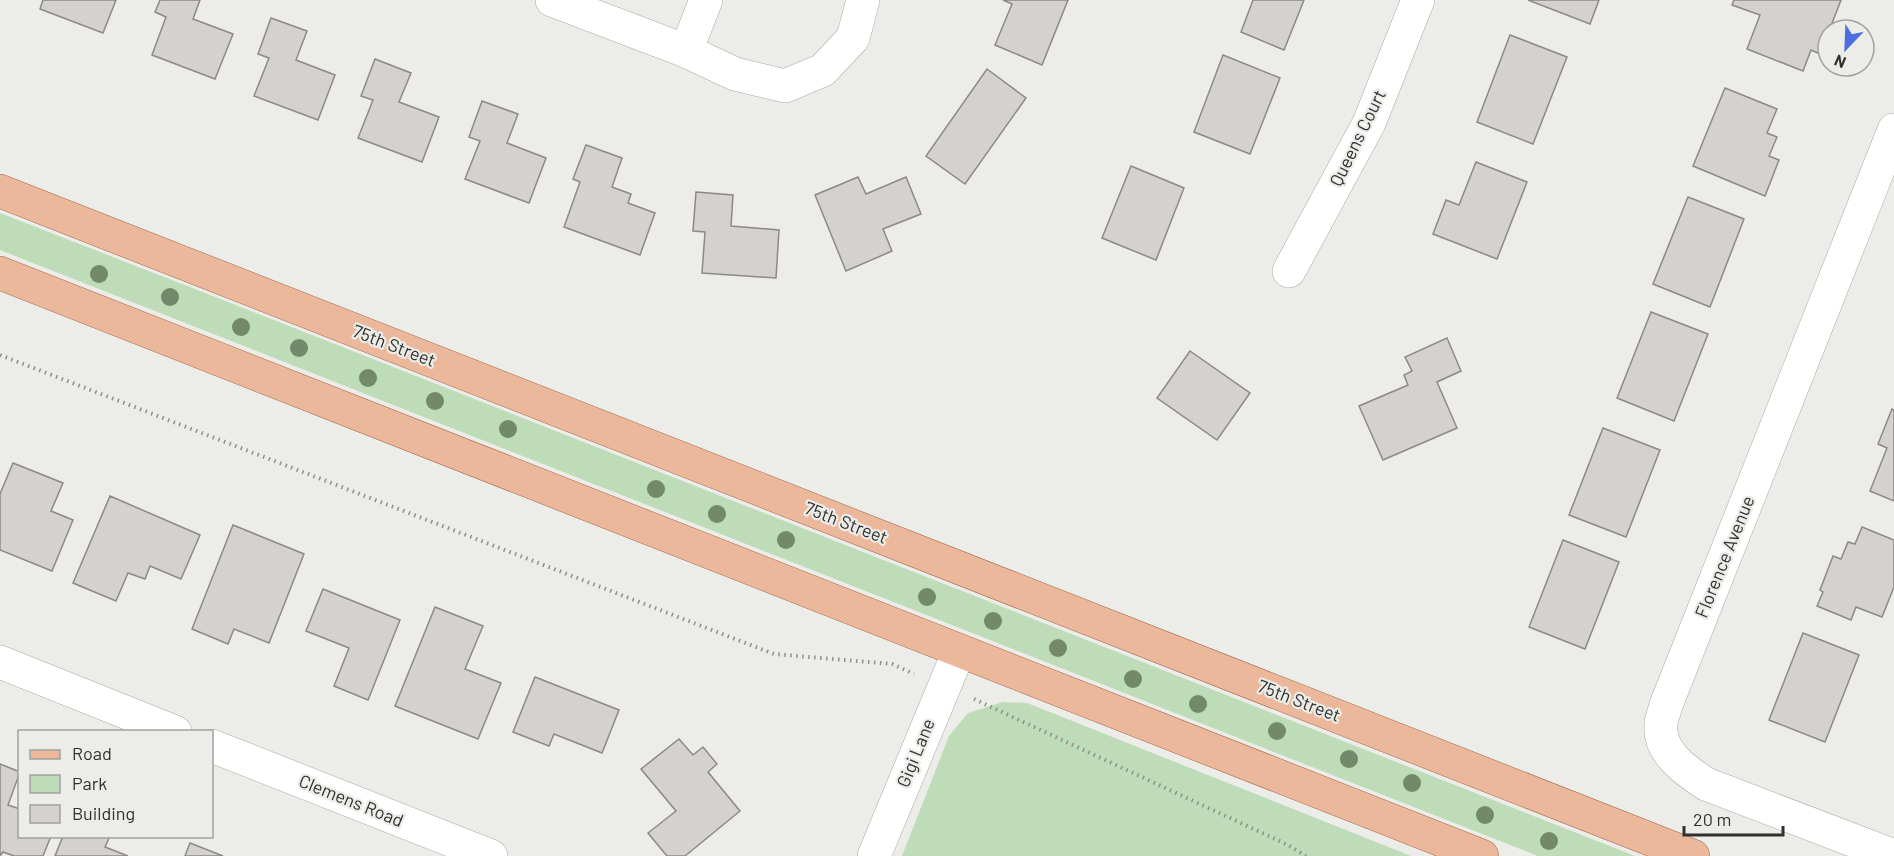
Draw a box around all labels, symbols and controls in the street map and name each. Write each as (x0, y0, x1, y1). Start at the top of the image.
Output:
north arrow (1816, 18, 1876, 78)
text: N (1831, 51, 1849, 73)
street label: Queens Court (1324, 86, 1390, 190)
street label: 75th Street (350, 319, 439, 371)
street label: Florence Avenue (1690, 492, 1759, 621)
street label: 75th Street (802, 496, 891, 548)
street label: 75th Street (1255, 674, 1344, 726)
street label: Gigi Lane (891, 715, 939, 790)
legend (18, 730, 213, 838)
text: Road (72, 742, 112, 764)
street label: Clemens Road (296, 769, 407, 831)
text: Park (72, 772, 107, 794)
scale bar (1684, 799, 1783, 837)
text: Building (72, 802, 135, 824)
text: 20 m (1693, 808, 1731, 830)

